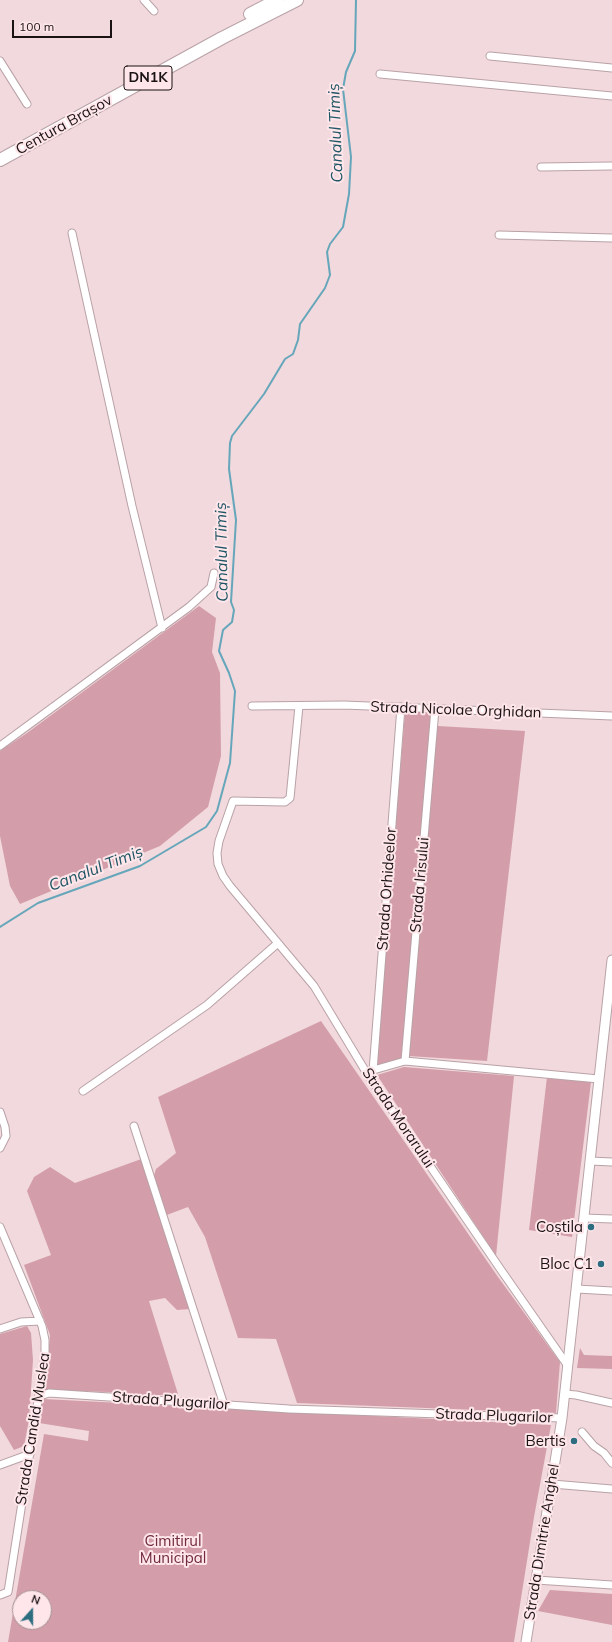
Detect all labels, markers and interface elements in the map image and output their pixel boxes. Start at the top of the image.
scale bar [14,12,114,38]
text: 100 m [19,19,54,34]
road number: DN1K [124,66,172,90]
water label: Canalul Timiș [325,83,347,183]
street label: Centura Brașov [13,91,115,159]
water label: Canalul Timiș [212,502,232,602]
street label: Strada Nicolae Orghidan [370,698,542,722]
street label: Strada Orhideelor [374,827,400,951]
street label: Strada Irisului [407,837,433,933]
water label: Canalul Timiș [46,842,146,896]
street label: Strada Morarului [358,1065,438,1171]
place label: Coștila [536,1218,583,1236]
marker: Coștila [586,1222,596,1232]
place label: Bloc C1 [540,1255,593,1273]
marker: Bloc C1 [596,1259,606,1269]
street label: Strada Candid Muslea [12,1352,54,1506]
street label: Strada Plugarilor [112,1388,230,1414]
street label: Strada Plugarilor [435,1405,553,1427]
place label: Bertis [526,1432,566,1450]
marker: Bertis [569,1436,579,1446]
street label: Strada Dimitrie Anghel [521,1463,563,1621]
park label: Cimitirul Municipal [140,1532,206,1567]
north arrow [12,1590,52,1630]
text: N [30,1592,42,1608]

